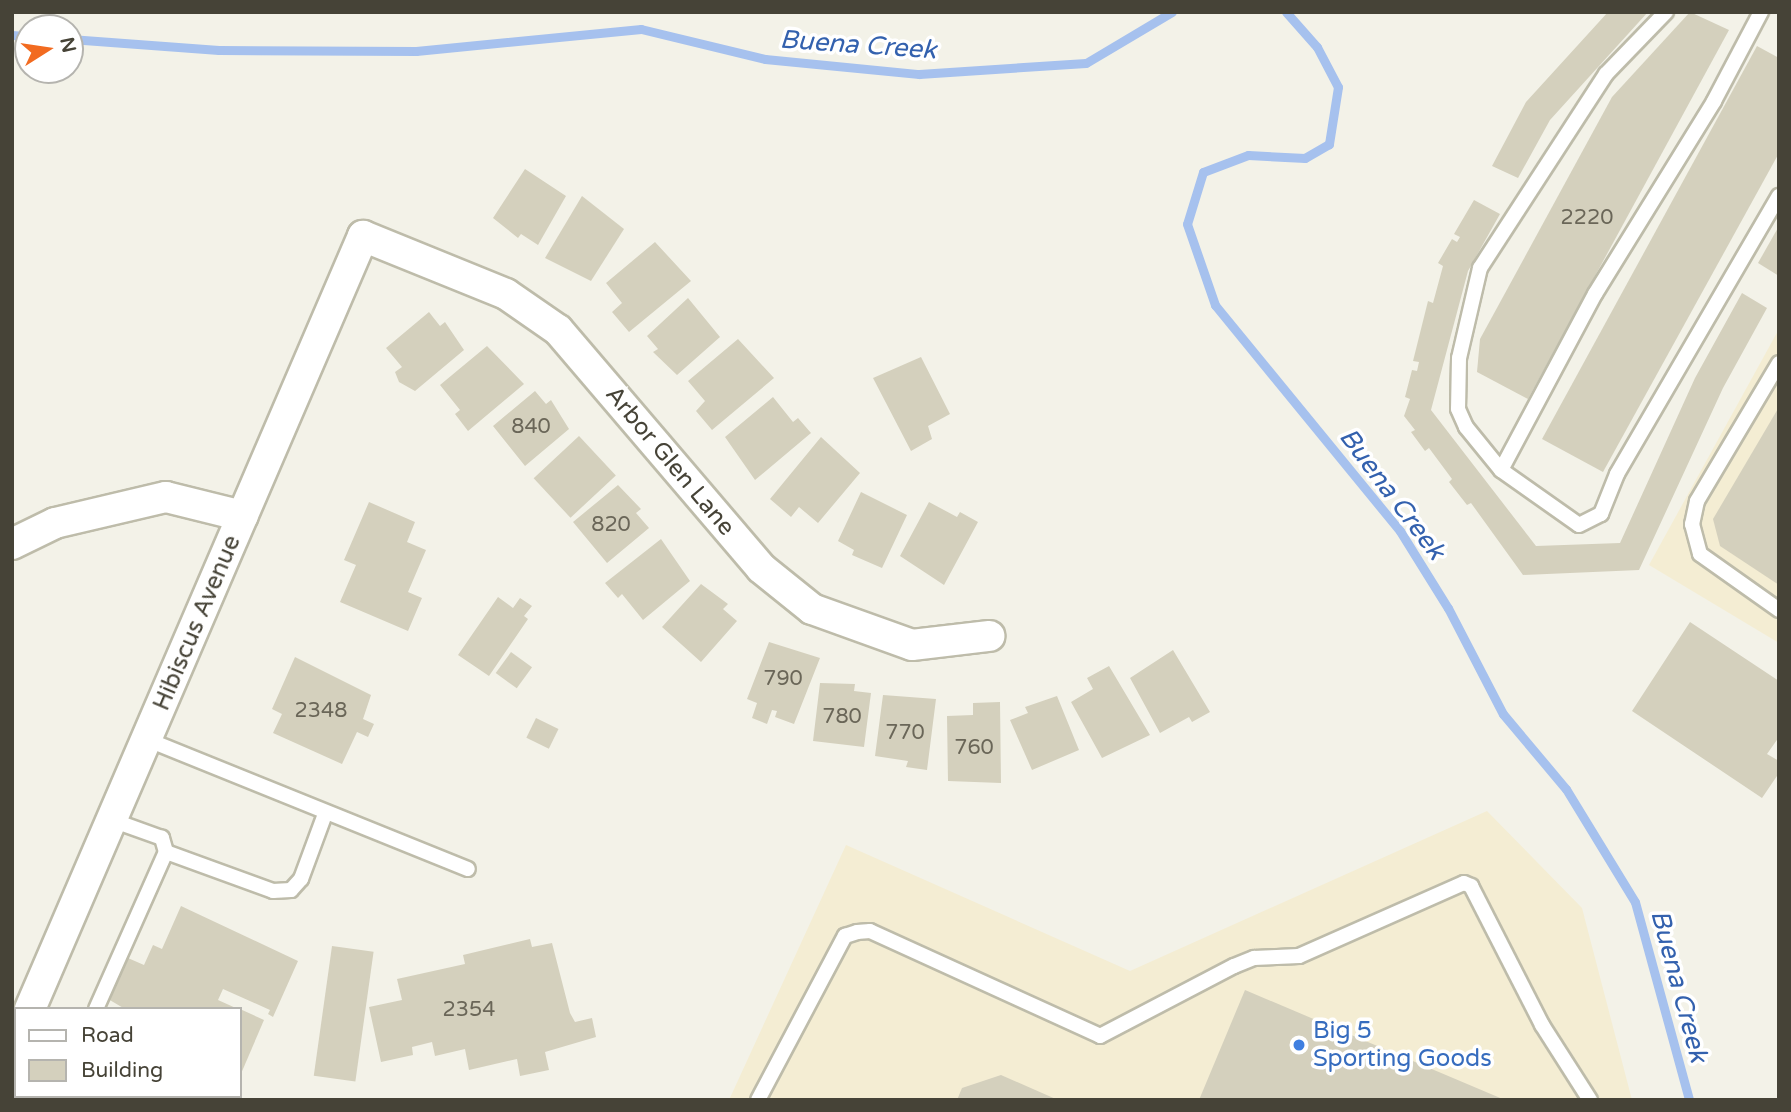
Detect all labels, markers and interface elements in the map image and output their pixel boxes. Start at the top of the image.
north arrow [14,14,84,84]
water label: Buena Creek [779,24,937,66]
text: N [55,35,80,55]
house number: 2220 [1561,205,1613,231]
street label: Arbor Glen Lane [599,380,741,542]
house number: 840 [511,414,551,440]
water label: Buena Creek [1332,422,1452,566]
house number: 820 [591,512,631,538]
street label: Hibiscus Avenue [147,531,247,715]
house number: 790 [763,666,803,692]
house number: 2348 [295,698,347,724]
house number: 780 [822,704,862,730]
house number: 770 [885,720,925,746]
house number: 760 [954,735,994,761]
water label: Buena Creek [1644,906,1714,1066]
house number: 2354 [443,997,495,1023]
legend [14,1007,242,1098]
place label: Big 5 Sporting Goods [1313,1017,1492,1073]
text: Road [81,1023,134,1048]
marker: Big 5 Sporting Goods [1291,1037,1307,1053]
text: Building [81,1058,163,1083]

